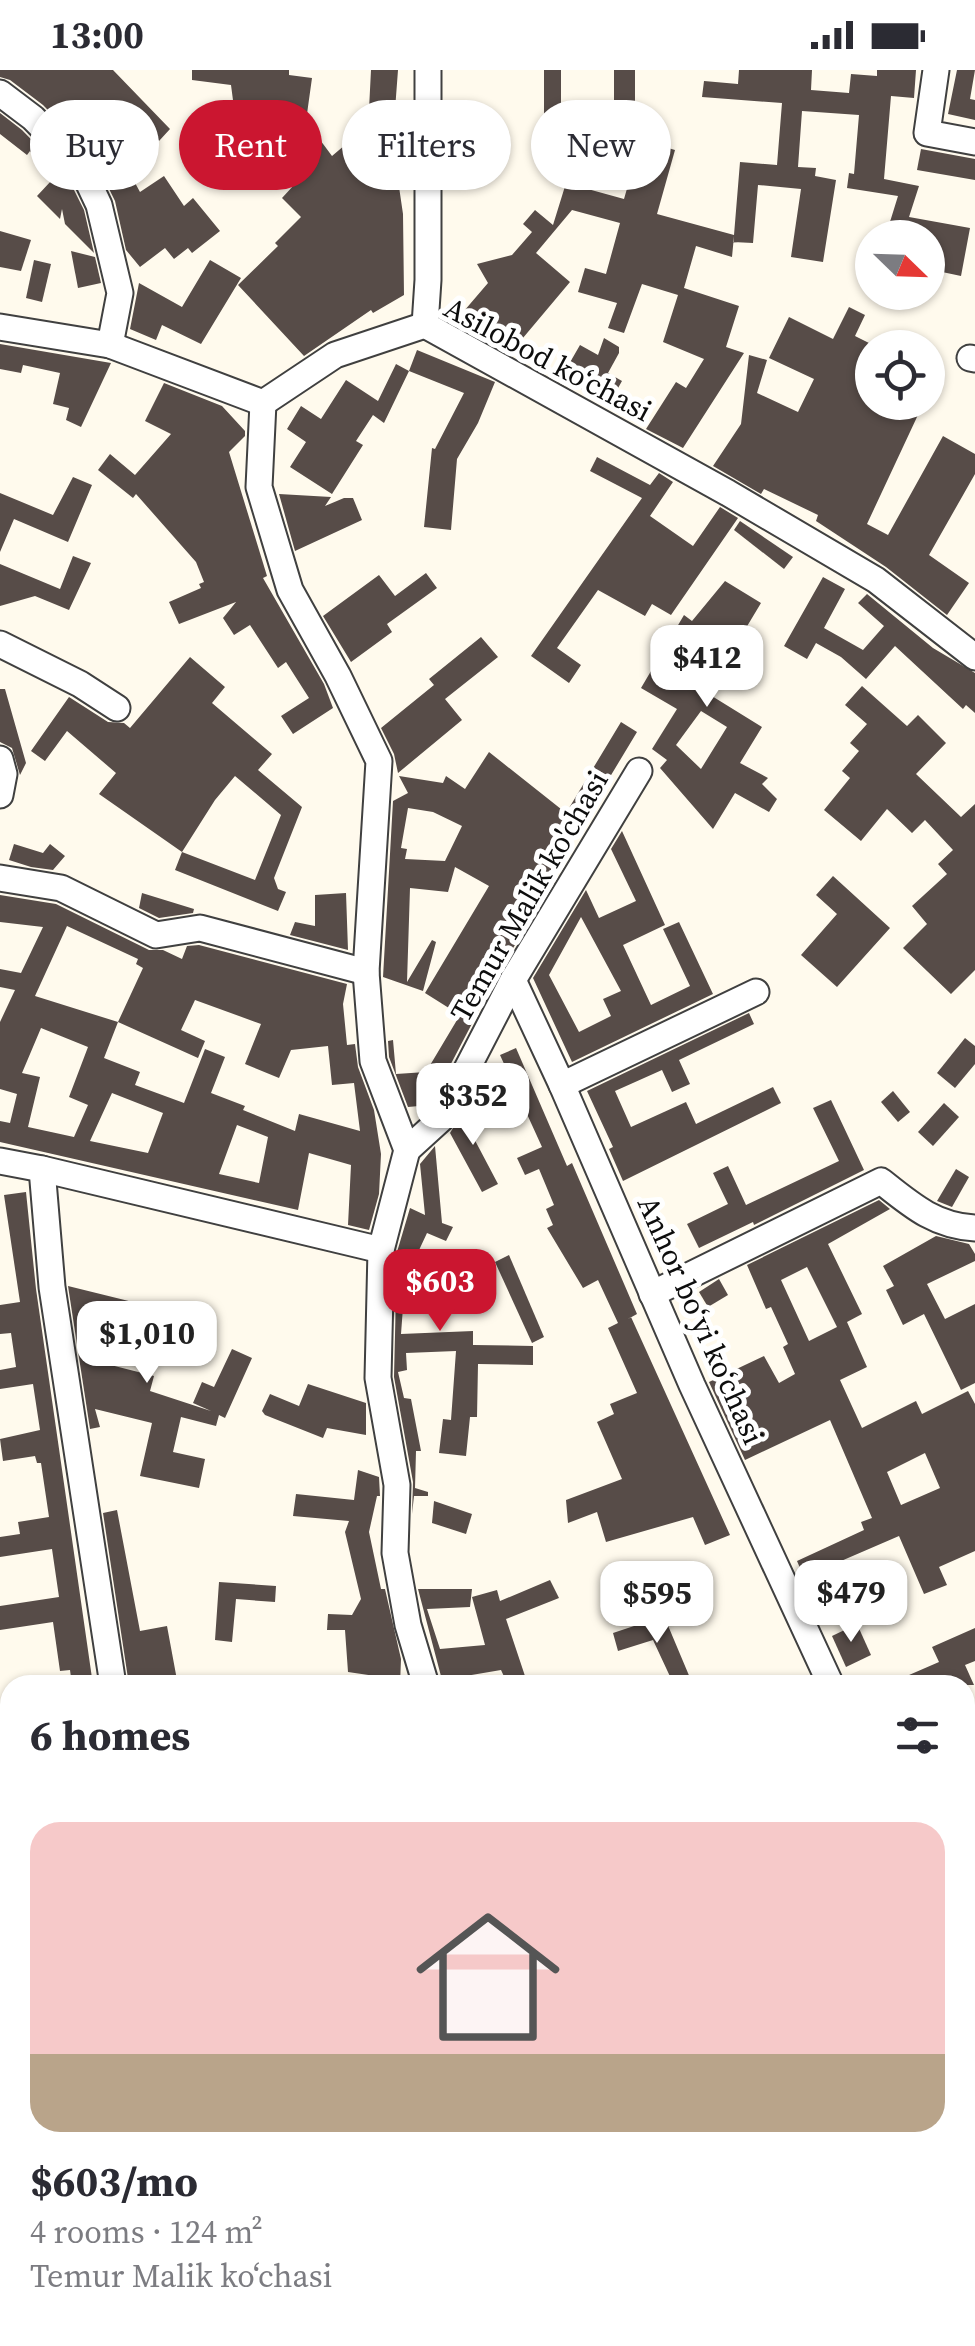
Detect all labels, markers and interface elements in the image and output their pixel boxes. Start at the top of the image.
text: 13:00 [50,9,144,61]
chip: Buy [30,100,159,190]
chip: Rent [179,100,322,190]
chip: Filters [342,100,511,190]
chip: New [531,100,671,190]
north arrow [855,220,945,310]
map controls [855,220,945,420]
street label: Asilobod koʻchasi [437,287,659,431]
button: locate [855,330,945,420]
pin: $412 [648,625,766,710]
text: $412 [672,635,742,679]
street label: Temur Malik ko'chasi [440,763,618,1029]
pin: $352 [414,1063,532,1148]
text: $352 [438,1073,508,1117]
street label: Anhor boʻyi koʻchasi [628,1189,774,1451]
pin: $603 [381,1249,499,1334]
text: $603 [405,1259,475,1303]
pin: $1,010 [66,1301,228,1386]
text: $1,010 [99,1311,195,1355]
pin: $479 [792,1560,910,1645]
pin: $595 [598,1561,716,1646]
text: $479 [816,1570,886,1614]
text: $595 [622,1571,692,1615]
text: 6 homes [30,1706,190,1764]
icon: filters [890,1708,945,1763]
icon: home [398,1887,578,2067]
text: $603/mo [30,2152,198,2210]
text: 4 rooms · 124 m² [30,2210,263,2254]
text: Temur Malik koʻchasi [30,2254,332,2298]

